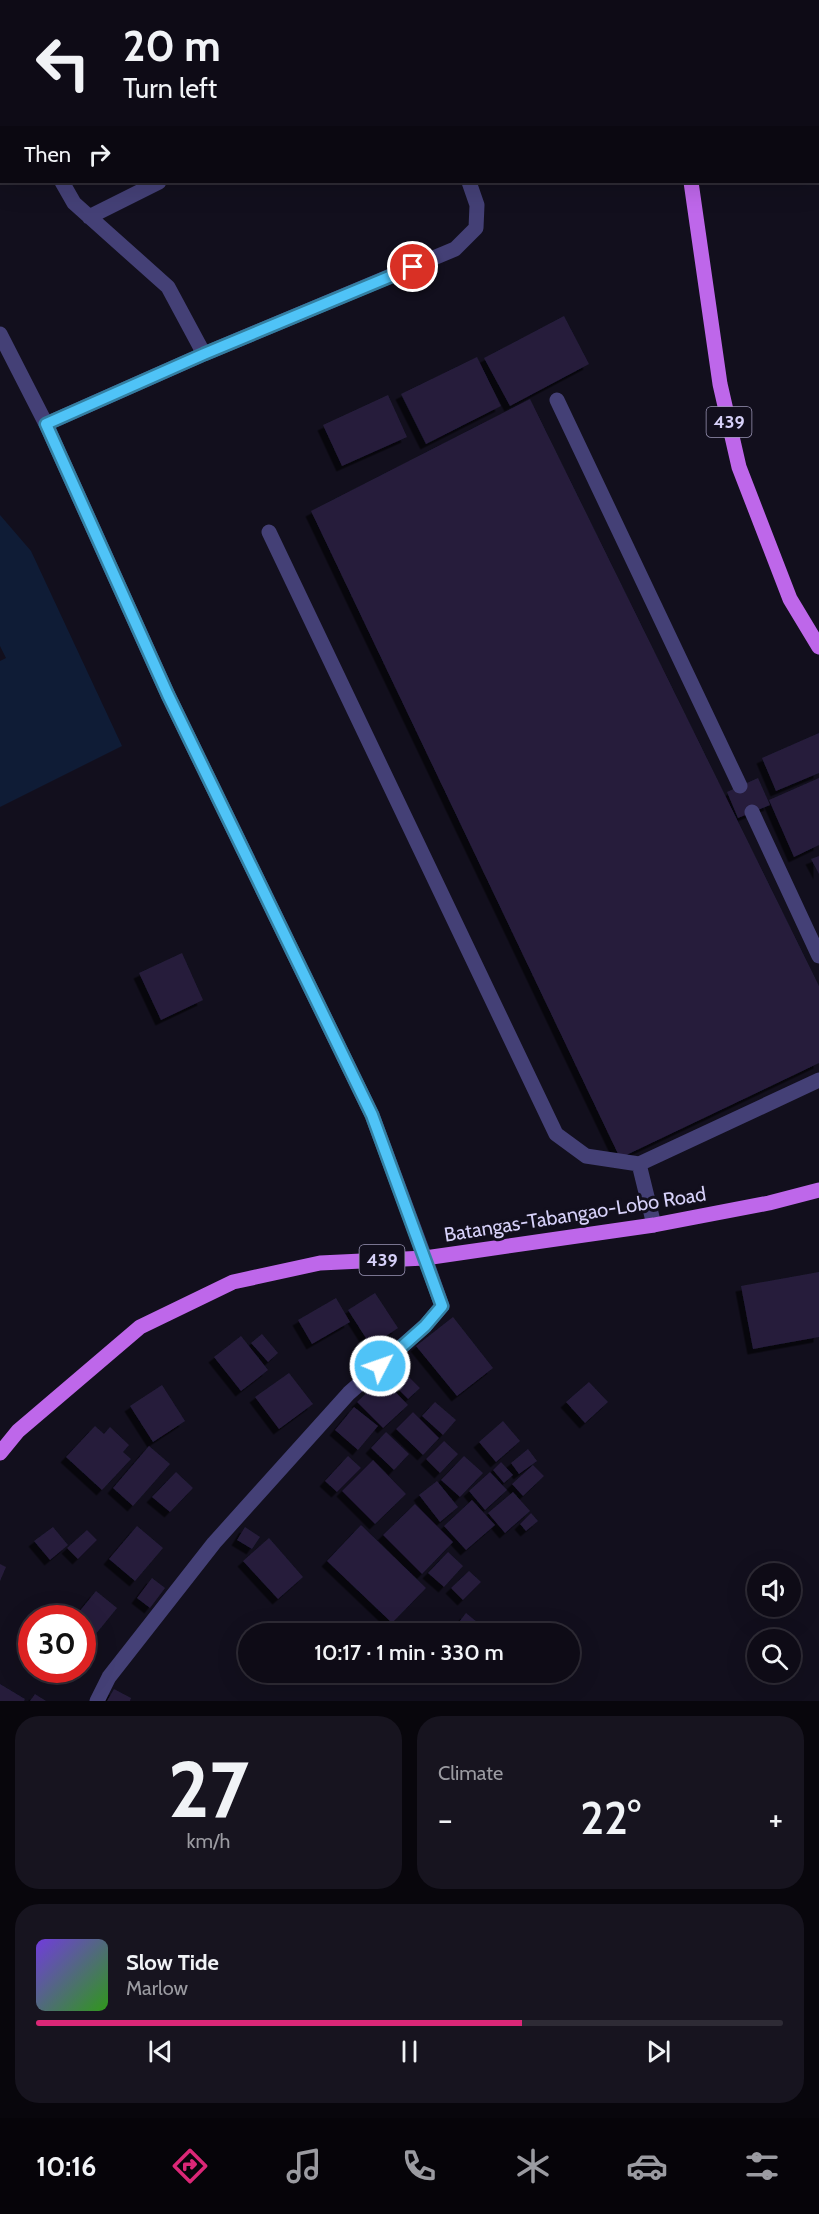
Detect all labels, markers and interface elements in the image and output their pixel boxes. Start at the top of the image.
text: 20 m [123,20,221,72]
icon: left [24,24,102,102]
text: Turn left [123,72,217,105]
icon: right [83,138,116,171]
text: Then [24,141,71,168]
pin [387,241,438,292]
icon: arrive [396,250,429,283]
road number: 439 [706,407,752,437]
street label: Batangas-Tabangao-Lobo Road [442,1181,708,1247]
road number: 439 [360,1245,404,1275]
position arrow [348,1334,412,1398]
map controls [747,1563,801,1683]
button: sound [747,1563,801,1617]
speed limit sign: 30 [18,1605,96,1683]
button: search [747,1629,801,1683]
text: 10:17 · 1 min · 330 m [314,1639,504,1666]
text: 27 [168,1742,249,1837]
text: Climate [438,1761,503,1785]
text: 22° [580,1791,641,1845]
text: − [438,1799,453,1839]
text: + [768,1799,783,1839]
text: km/h [187,1829,230,1853]
text: Slow Tide [126,1949,219,1976]
text: Marlow [126,1976,188,2000]
icon: previous [144,2035,177,2068]
icon: pause [393,2035,426,2068]
icon: next [642,2035,675,2068]
icon: directions [169,2145,211,2187]
icon: music [283,2145,325,2187]
icon: phone [398,2145,440,2187]
icon: climate [512,2145,554,2187]
icon: car [626,2145,668,2187]
icon: filters [741,2145,783,2187]
text: 10:16 [36,2150,96,2183]

